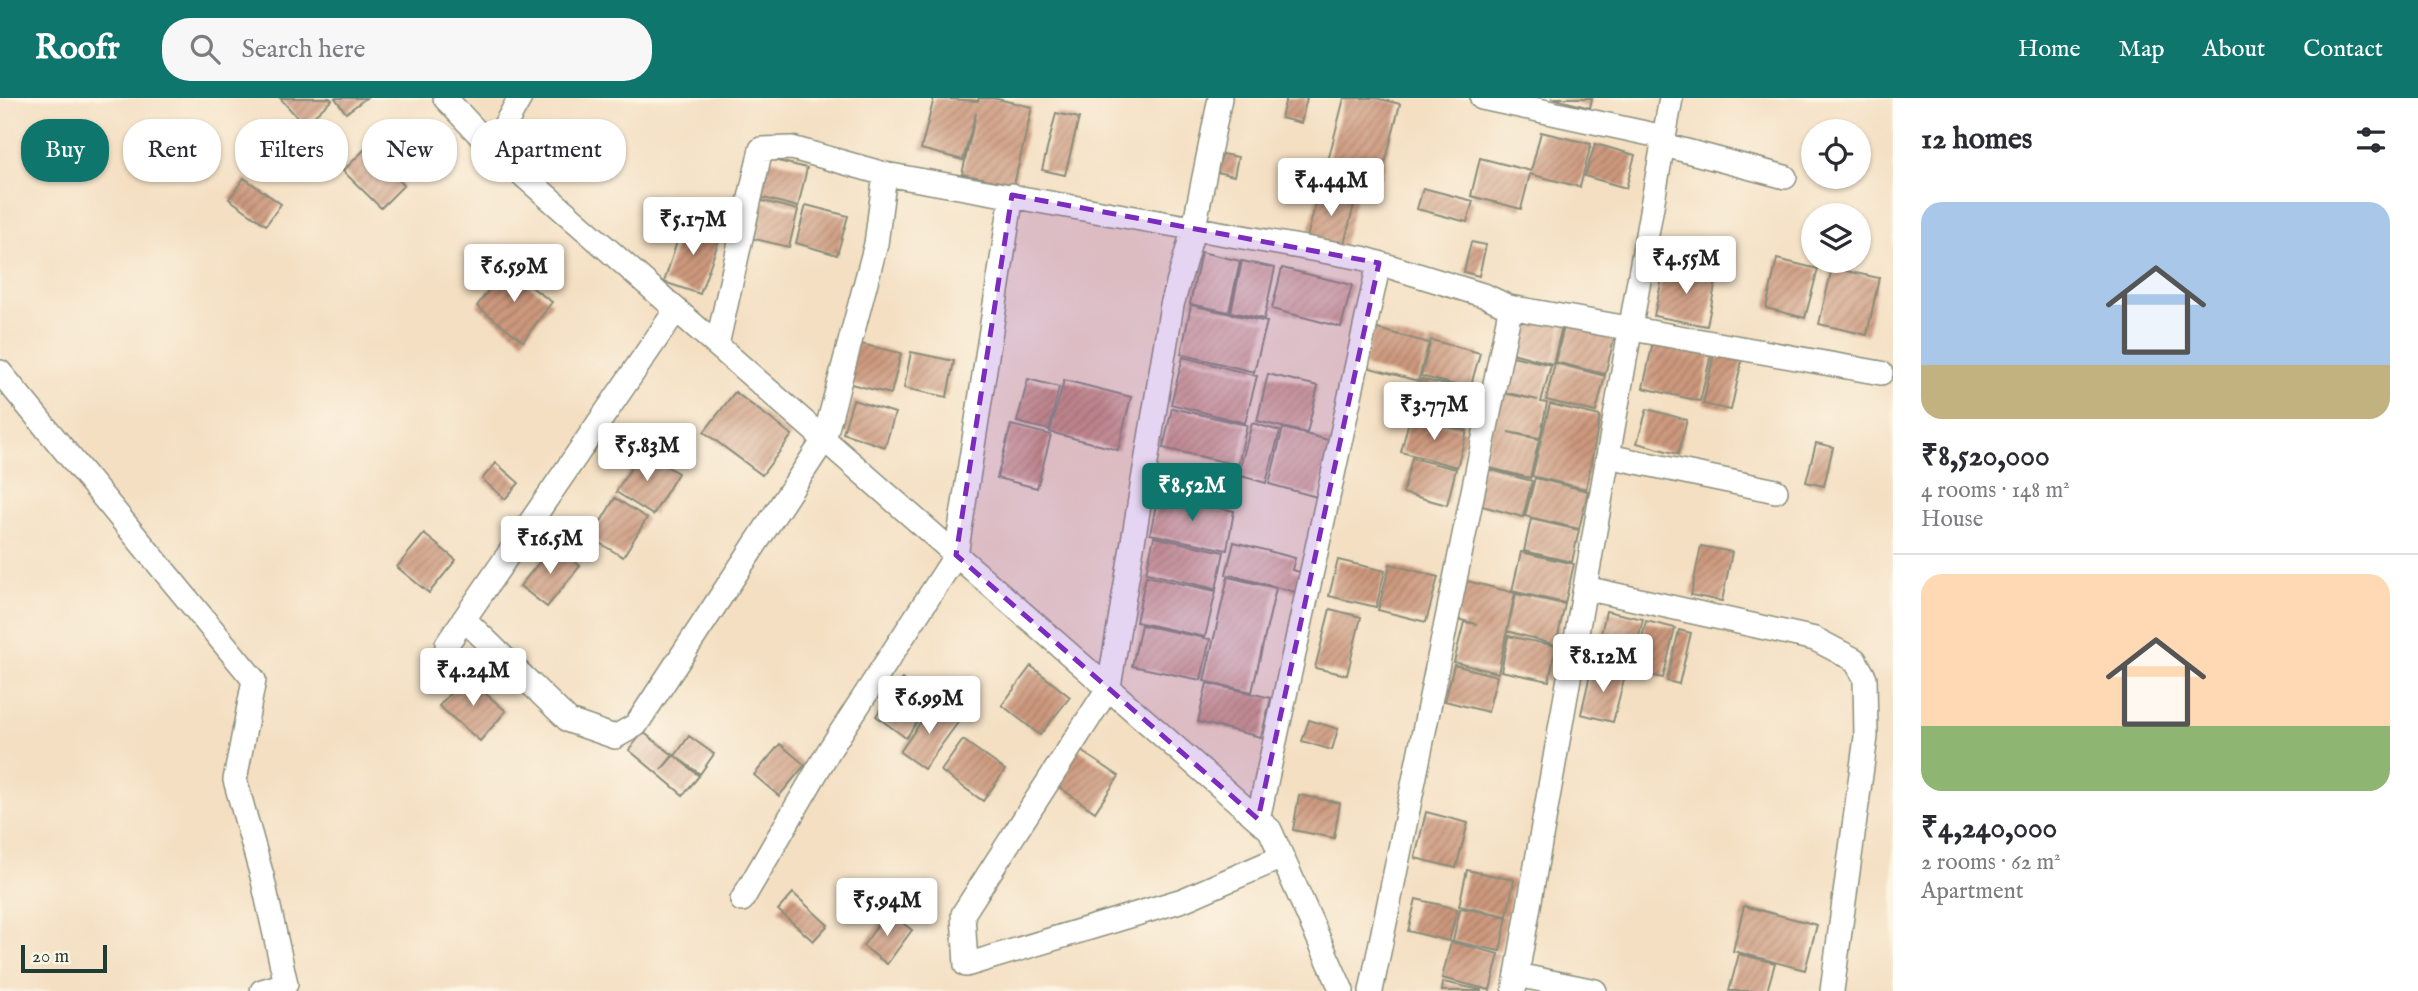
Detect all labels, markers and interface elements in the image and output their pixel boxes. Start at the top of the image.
search box [162,18,652,81]
text: Roofr [35,28,120,70]
icon: search [186,30,224,68]
text: Search here [242,33,365,66]
text: Home [2018,34,2081,65]
text: Map [2119,34,2165,65]
text: About [2203,34,2265,65]
text: Contact [2303,34,2383,65]
chip: Buy [21,119,109,182]
chip: Rent [123,119,221,182]
chip: Filters [235,119,348,182]
chip: New [362,119,457,182]
chip: Apartment [471,119,626,182]
map controls [1801,119,1871,273]
button: locate [1801,119,1871,189]
text: 12 homes [1921,121,2032,159]
icon: filters [2352,121,2390,159]
pin: ₹4.44M [1274,158,1388,218]
text: ₹4.44M [1294,166,1368,195]
pin: ₹5.17M [636,198,750,257]
button: layers [1801,203,1871,273]
text: ₹5.17M [659,205,727,234]
pin: ₹4.55M [1629,236,1743,296]
pin: ₹6.59M [457,244,571,304]
text: ₹4.55M [1652,244,1720,273]
icon: home [2093,247,2219,373]
text: ₹6.59M [480,252,548,281]
pin: ₹3.77M [1377,382,1491,442]
text: ₹3.77M [1400,390,1468,419]
pin: ₹5.83M [590,424,704,483]
text: ₹5.83M [614,431,680,460]
text: ₹8,520,000 [1921,438,2050,476]
pin: ₹8.52M [1135,464,1249,523]
text: ₹8.52M [1158,471,1226,500]
text: 4 rooms · 148 m² [1921,476,2070,505]
text: House [1921,505,1983,534]
pin: ₹16.5M [493,517,607,576]
text: ₹16.5M [517,524,583,553]
icon: home [2093,619,2219,745]
pin: ₹8.12M [1546,634,1660,694]
text: ₹8.12M [1569,642,1637,671]
pin: ₹4.24M [416,648,530,708]
text: ₹4.24M [436,656,510,685]
pin: ₹6.99M [872,676,986,736]
text: ₹6.99M [894,684,964,713]
text: ₹4,240,000 [1921,810,2057,848]
text: 2 rooms · 62 m² [1921,848,2061,877]
text: Apartment [1921,877,2024,906]
pin: ₹5.94M [830,878,944,938]
text: ₹5.94M [852,886,922,915]
scale bar [21,942,107,974]
text: 20 m [32,945,69,969]

